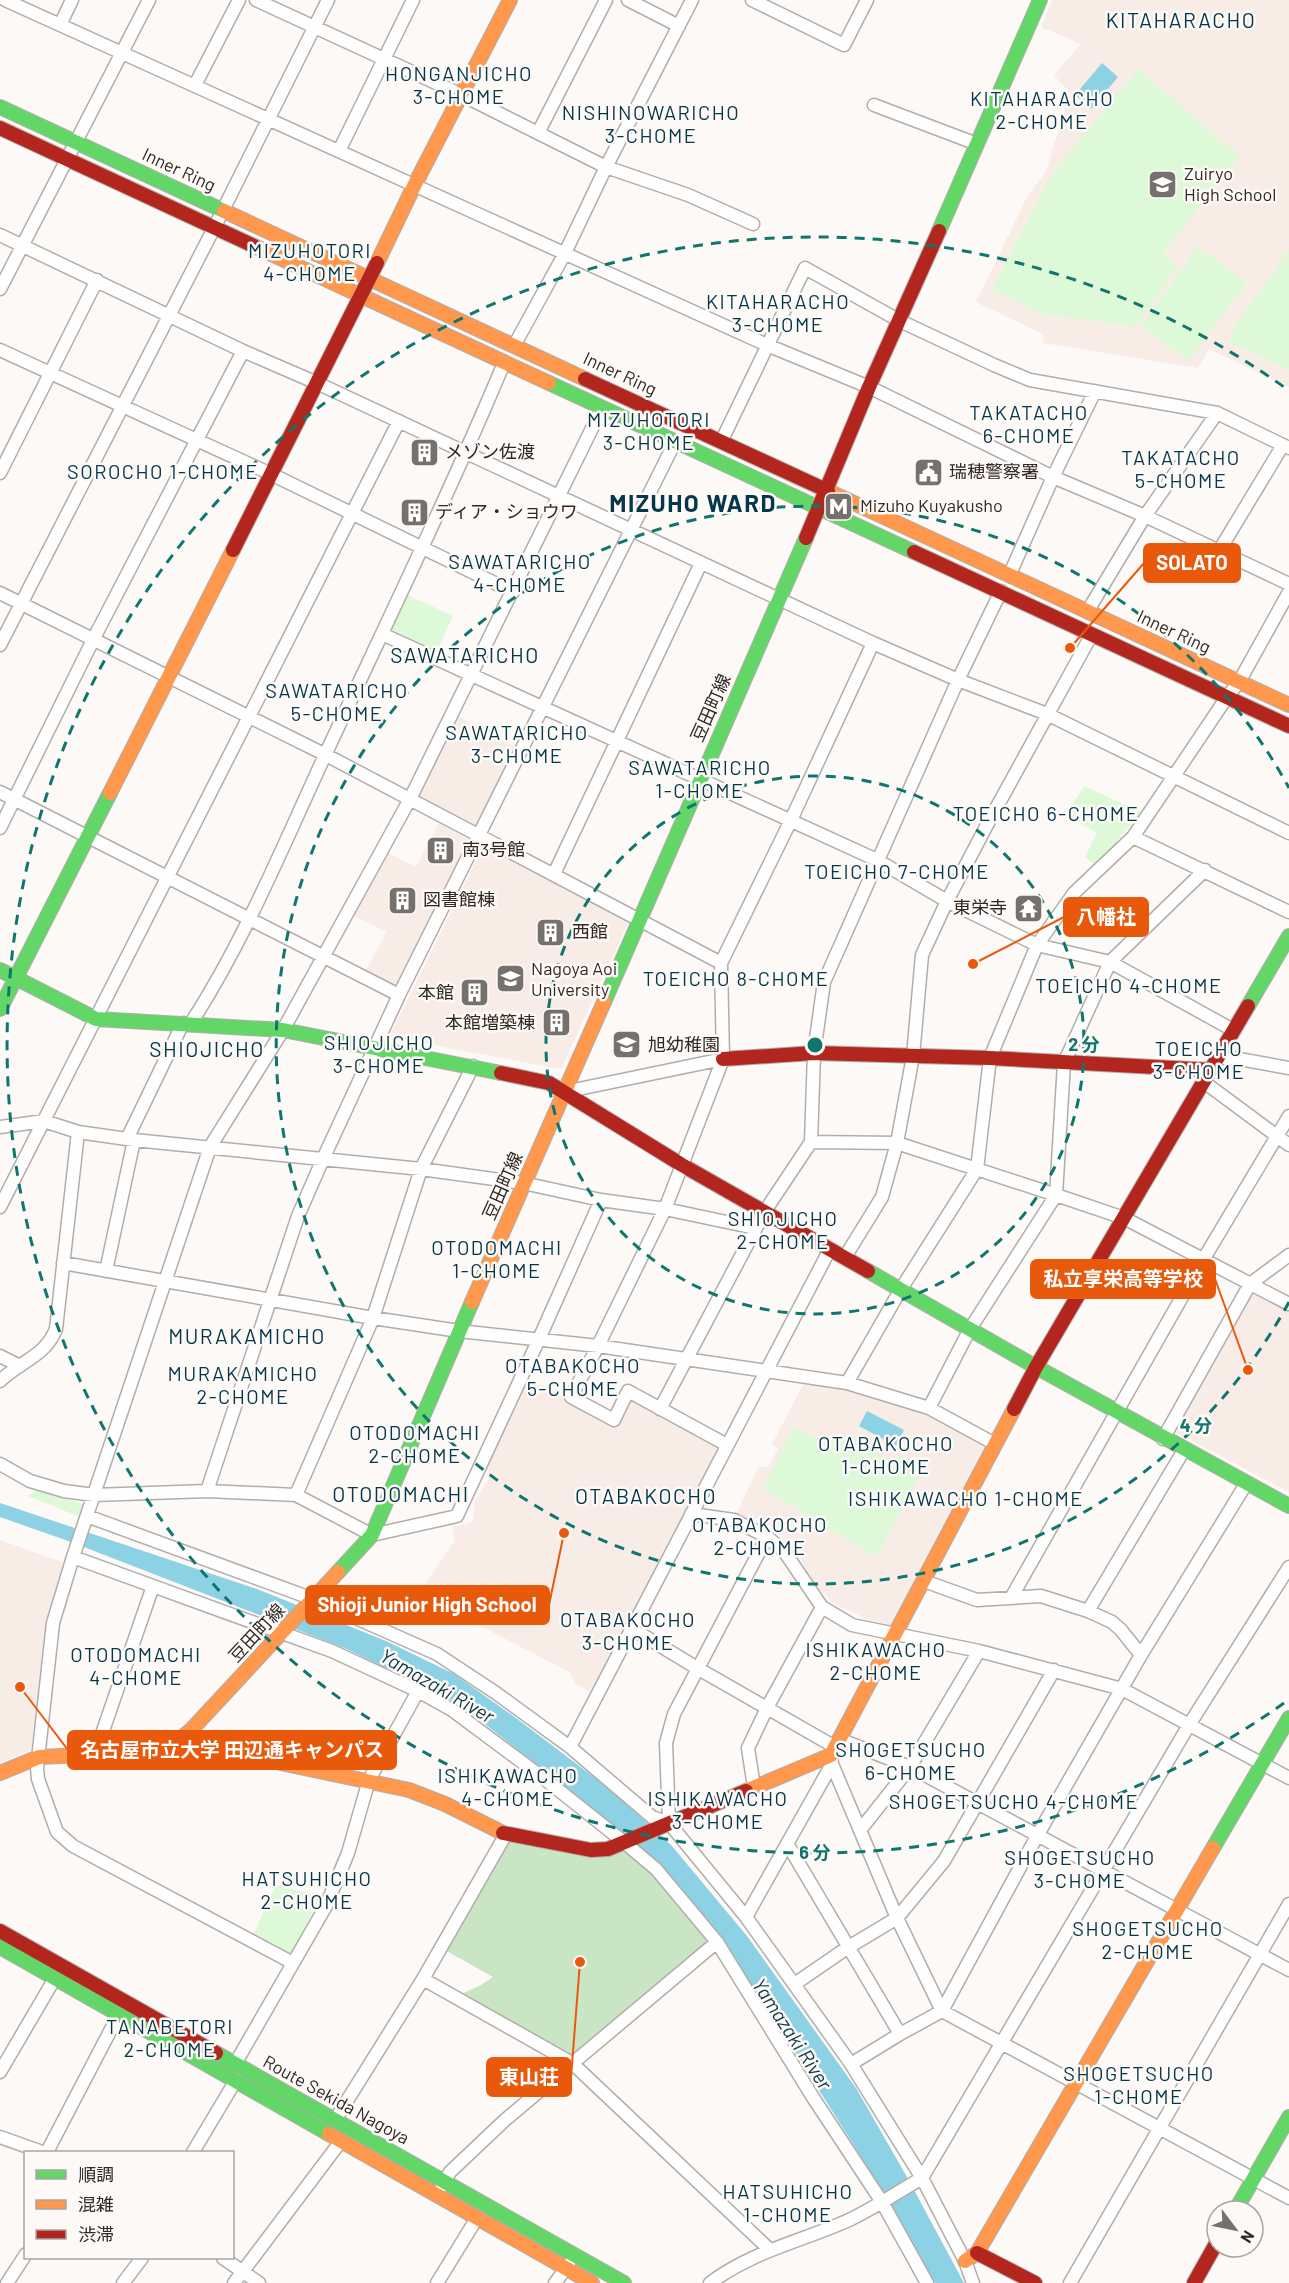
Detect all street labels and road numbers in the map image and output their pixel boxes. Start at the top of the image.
street label: Inner Ring [139,143,220,196]
street label: Inner Ring [580,347,661,400]
street label: Inner Ring [1134,605,1215,658]
street label: 豆田町線 [685,670,735,745]
street label: 豆田町線 [477,1148,527,1223]
street label: 豆田町線 [224,1598,289,1666]
street label: Route Sekida Nagoya [259,2050,414,2148]

